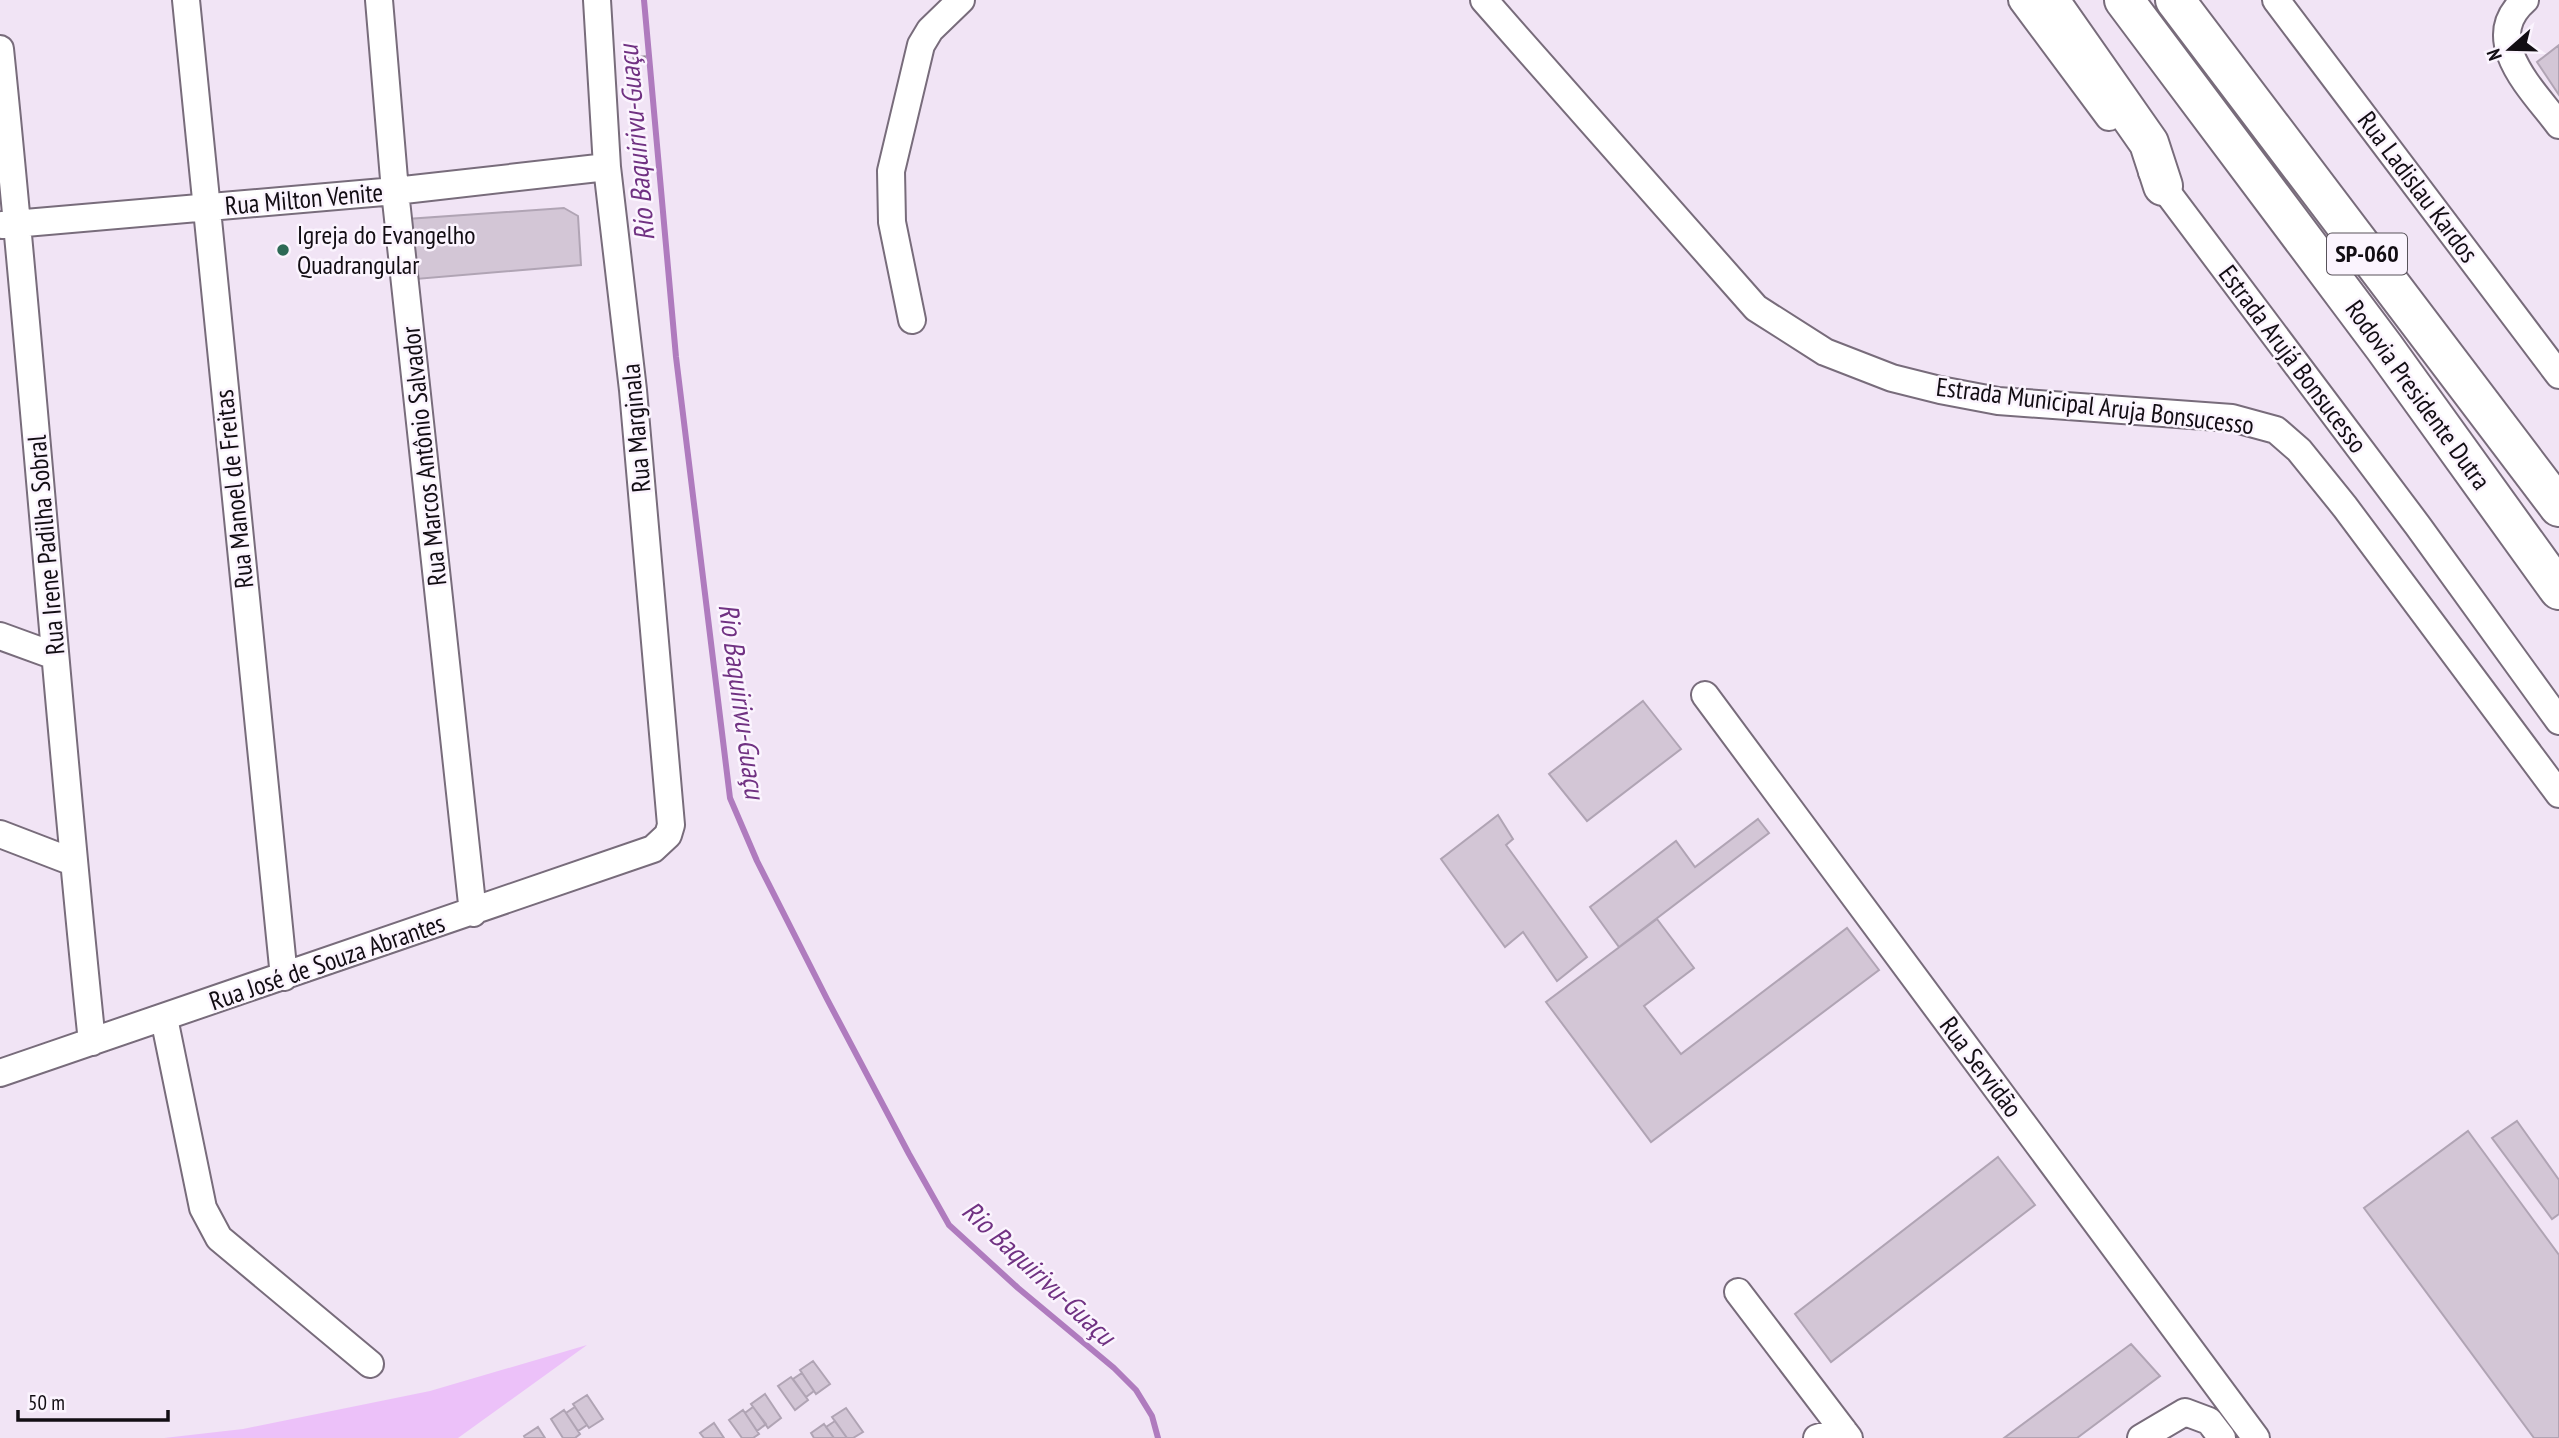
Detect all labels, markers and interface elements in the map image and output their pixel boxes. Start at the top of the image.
north arrow [2475,14,2545,84]
water label: Rio Baquirivu-Guaçu [608,42,662,242]
text: N [2481,46,2507,64]
street label: Rua Ladislau Kardos [2351,105,2486,269]
street label: Rua Milton Venite [223,175,384,222]
place label: Igreja do Evangelho Quadrangular [297,218,475,281]
road number: SP-060 [2327,233,2407,274]
marker: Igreja do Evangelho Quadrangular [275,242,291,258]
street label: Estrada Arujá Bonsucesso [2212,258,2375,459]
street label: Rodovia Presidente Dutra [2339,294,2498,496]
street label: Rua Marcos Antônio Salvador [393,325,454,587]
street label: Rua Marginala [613,362,658,494]
street label: Estrada Municipal Aruja Bonsucesso [1934,370,2256,441]
street label: Rua Manoel de Freitas [207,388,260,590]
street label: Rua Irene Padilha Sobral [19,434,72,656]
water label: Rio Baquirivu-Guaçu [711,601,775,803]
street label: Rua José de Souza Abrantes [205,906,449,1017]
street label: Rua Servidão [1933,1010,2030,1123]
water label: Rio Baquirivu-Guaçu [955,1192,1125,1354]
scale bar [18,1378,168,1422]
text: 50 m [28,1389,65,1416]

